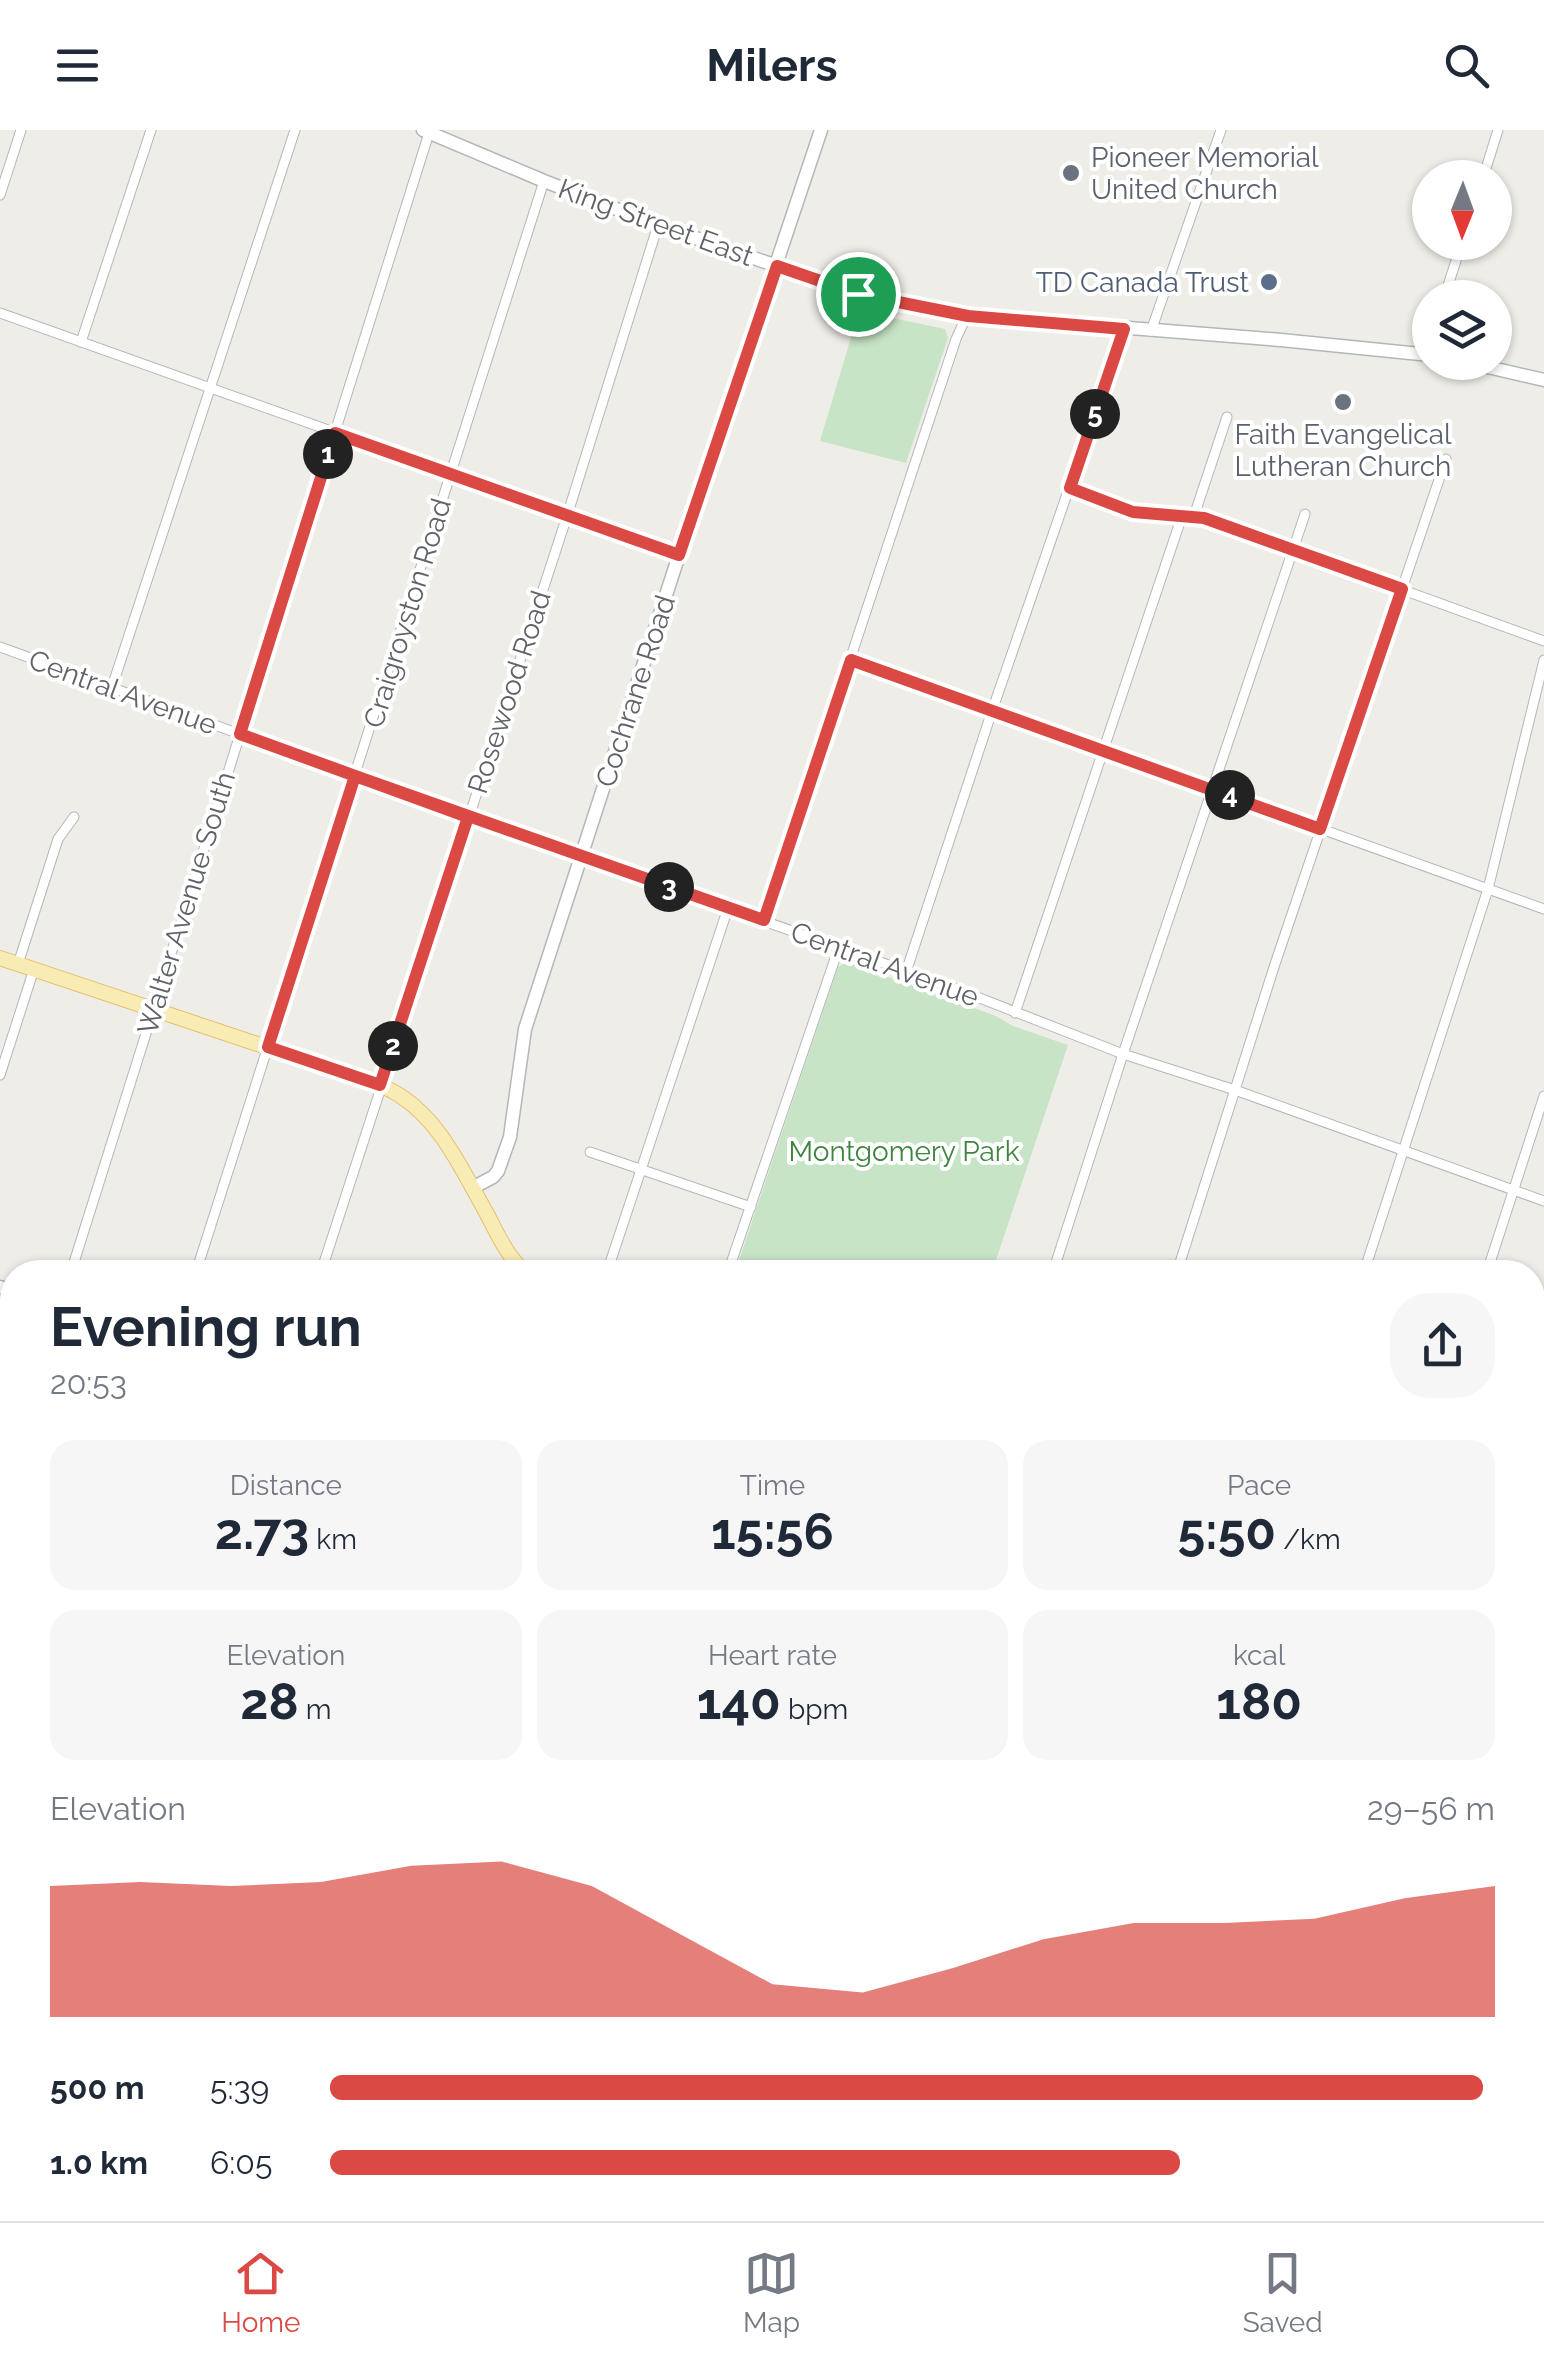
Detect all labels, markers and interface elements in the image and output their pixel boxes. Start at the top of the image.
icon: menu [50,38,105,93]
icon: search [1439,38,1494,93]
text: Milers [706,39,838,92]
place label: Pioneer Memorial United Church [1091,141,1319,206]
north arrow [1412,160,1512,260]
map controls [1412,160,1512,380]
marker: Pioneer Memorial United Church [1060,162,1082,184]
street label: King Street East [554,172,758,273]
pin [816,252,901,337]
place label: TD Canada Trust [1036,266,1250,299]
icon: arrive [831,267,886,322]
marker: TD Canada Trust [1258,271,1280,293]
button: layers [1412,280,1512,380]
pin: 5 [1070,389,1120,439]
marker: Faith Evangelical Lutheran Church [1332,391,1354,413]
text: 5 [1087,397,1103,430]
place label: Faith Evangelical Lutheran Church [1234,418,1452,483]
pin: 1 [303,429,353,479]
text: 1 [321,437,335,470]
street label: Craigroyston Road [357,495,458,732]
street label: Rosewood Road [461,587,558,798]
street label: Cochrane Road [589,591,682,791]
street label: Central Avenue [24,643,221,742]
street label: Walter Avenue South [131,768,242,1039]
pin: 4 [1205,770,1255,820]
text: 4 [1222,778,1238,811]
pin: 3 [644,862,694,912]
text: 3 [661,870,677,903]
street label: Central Avenue [786,915,983,1014]
pin: 2 [368,1021,418,1071]
text: 2 [385,1029,401,1062]
park label: Montgomery Park [788,1135,1020,1168]
button: share [1390,1293,1495,1398]
text: Evening run [50,1294,362,1359]
text: 20:53 [50,1364,127,1401]
text: Distance [230,1469,342,1502]
text: Time [740,1469,805,1502]
text: Pace [1227,1469,1291,1502]
text: 2.73 [215,1502,309,1561]
text: 15:56 [711,1502,834,1561]
text: 5:50 [1178,1502,1276,1561]
text: km [309,1523,357,1556]
text: /km [1276,1523,1341,1556]
text: Elevation [226,1639,345,1672]
text: Heart rate [708,1639,837,1672]
text: kcal [1233,1639,1285,1672]
text: 28 [240,1672,299,1731]
text: 140 [697,1672,781,1731]
text: 180 [1216,1672,1302,1731]
text: m [299,1693,331,1726]
text: bpm [781,1693,848,1726]
text: Elevation [50,1790,186,1827]
text: 29–56 m [1367,1790,1495,1827]
text: 500 m [50,2069,145,2106]
text: 5:39 [210,2069,269,2106]
text: 1.0 km [50,2144,148,2181]
text: 6:05 [210,2144,272,2181]
tab: Home [221,2246,301,2339]
tab: Map [743,2246,800,2339]
tab: Saved [1243,2246,1323,2339]

